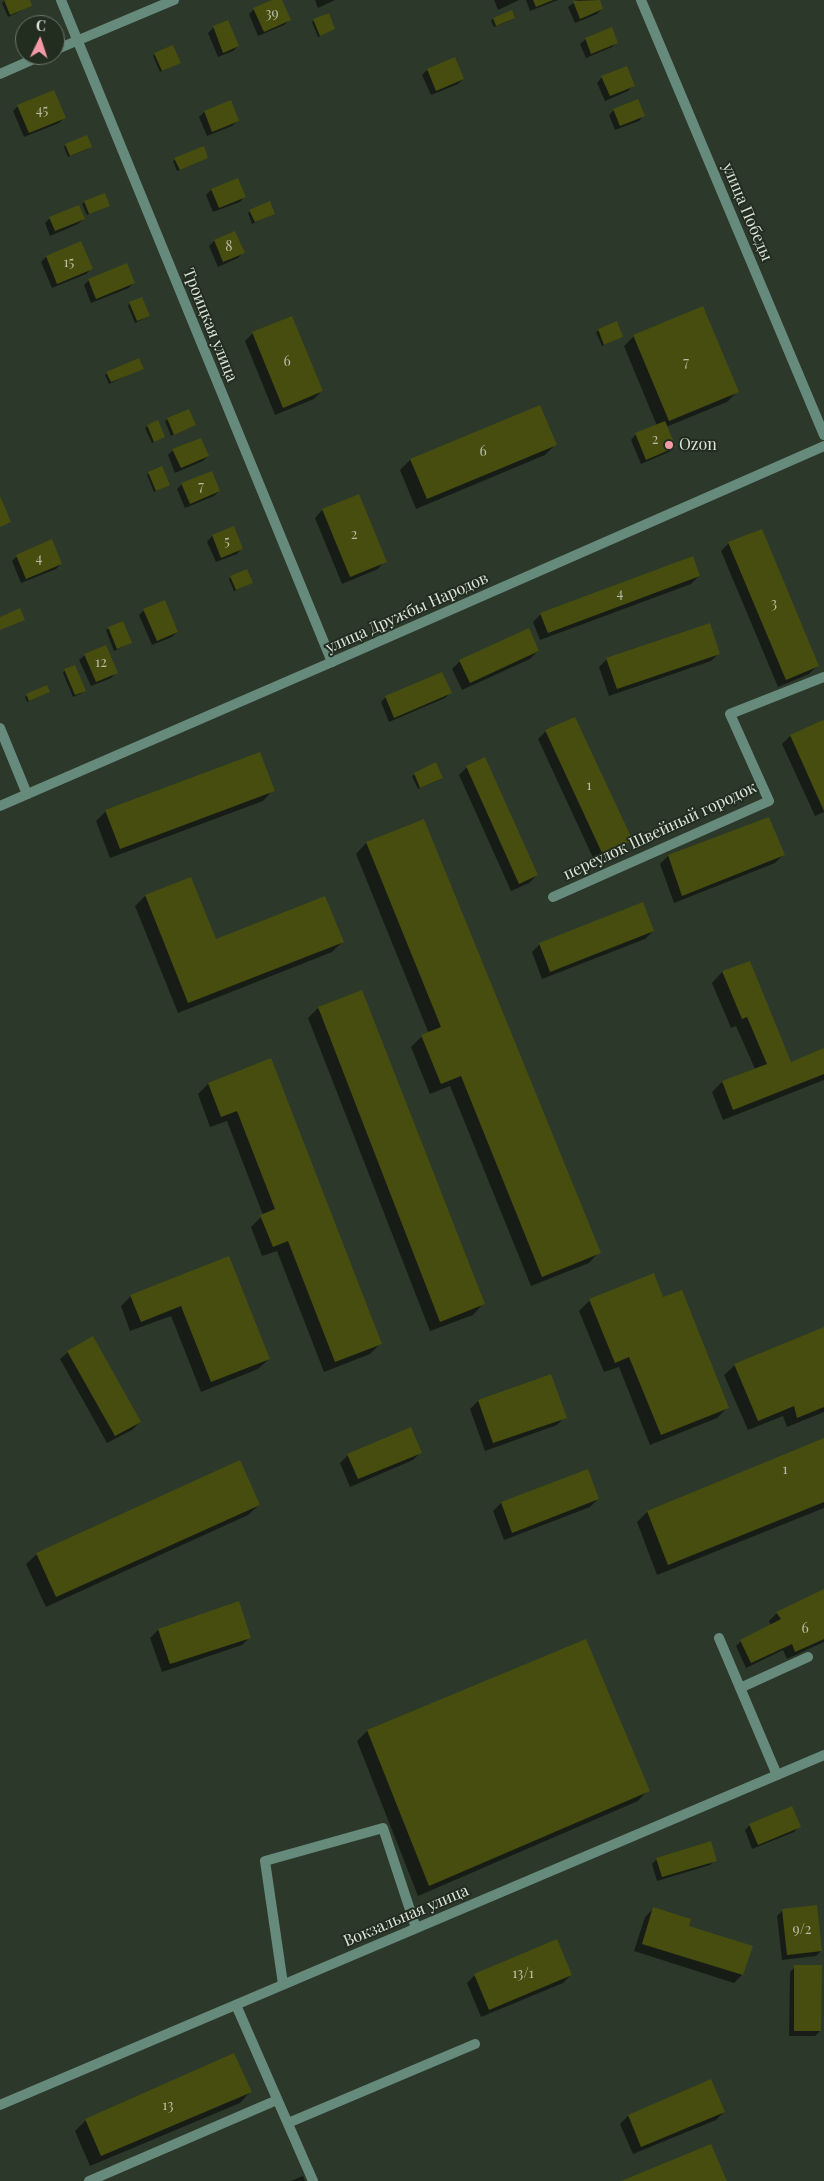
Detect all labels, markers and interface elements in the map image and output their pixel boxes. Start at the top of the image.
house number: 39 [265,6,279,22]
north arrow [15,15,65,65]
text: С [35,16,47,35]
house number: 45 [36,103,48,119]
street label: улица Победы [718,160,776,264]
house number: 8 [225,239,233,255]
house number: 15 [64,255,74,271]
street label: Троицкая улица [178,265,242,385]
house number: 6 [283,354,291,370]
house number: 7 [683,355,689,371]
house number: 2 [652,432,658,448]
place label: Ozon [679,435,717,455]
marker: Ozon [663,439,675,451]
house number: 6 [479,444,487,460]
house number: 7 [198,479,204,495]
house number: 2 [351,527,357,543]
house number: 5 [224,534,230,550]
house number: 4 [36,551,42,567]
street label: улица Дружбы Народов [323,568,491,658]
house number: 4 [617,586,623,602]
house number: 3 [771,596,777,612]
house number: 12 [95,655,107,671]
street label: переулок Швейный городок [560,778,760,884]
house number: 1 [586,778,592,794]
house number: 1 [782,1462,788,1478]
house number: 6 [801,1621,809,1637]
street label: Вокзальная улица [340,1881,472,1951]
house number: 9/2 [793,1922,811,1938]
house number: 13/1 [512,1966,534,1982]
house number: 13 [162,2098,174,2114]

